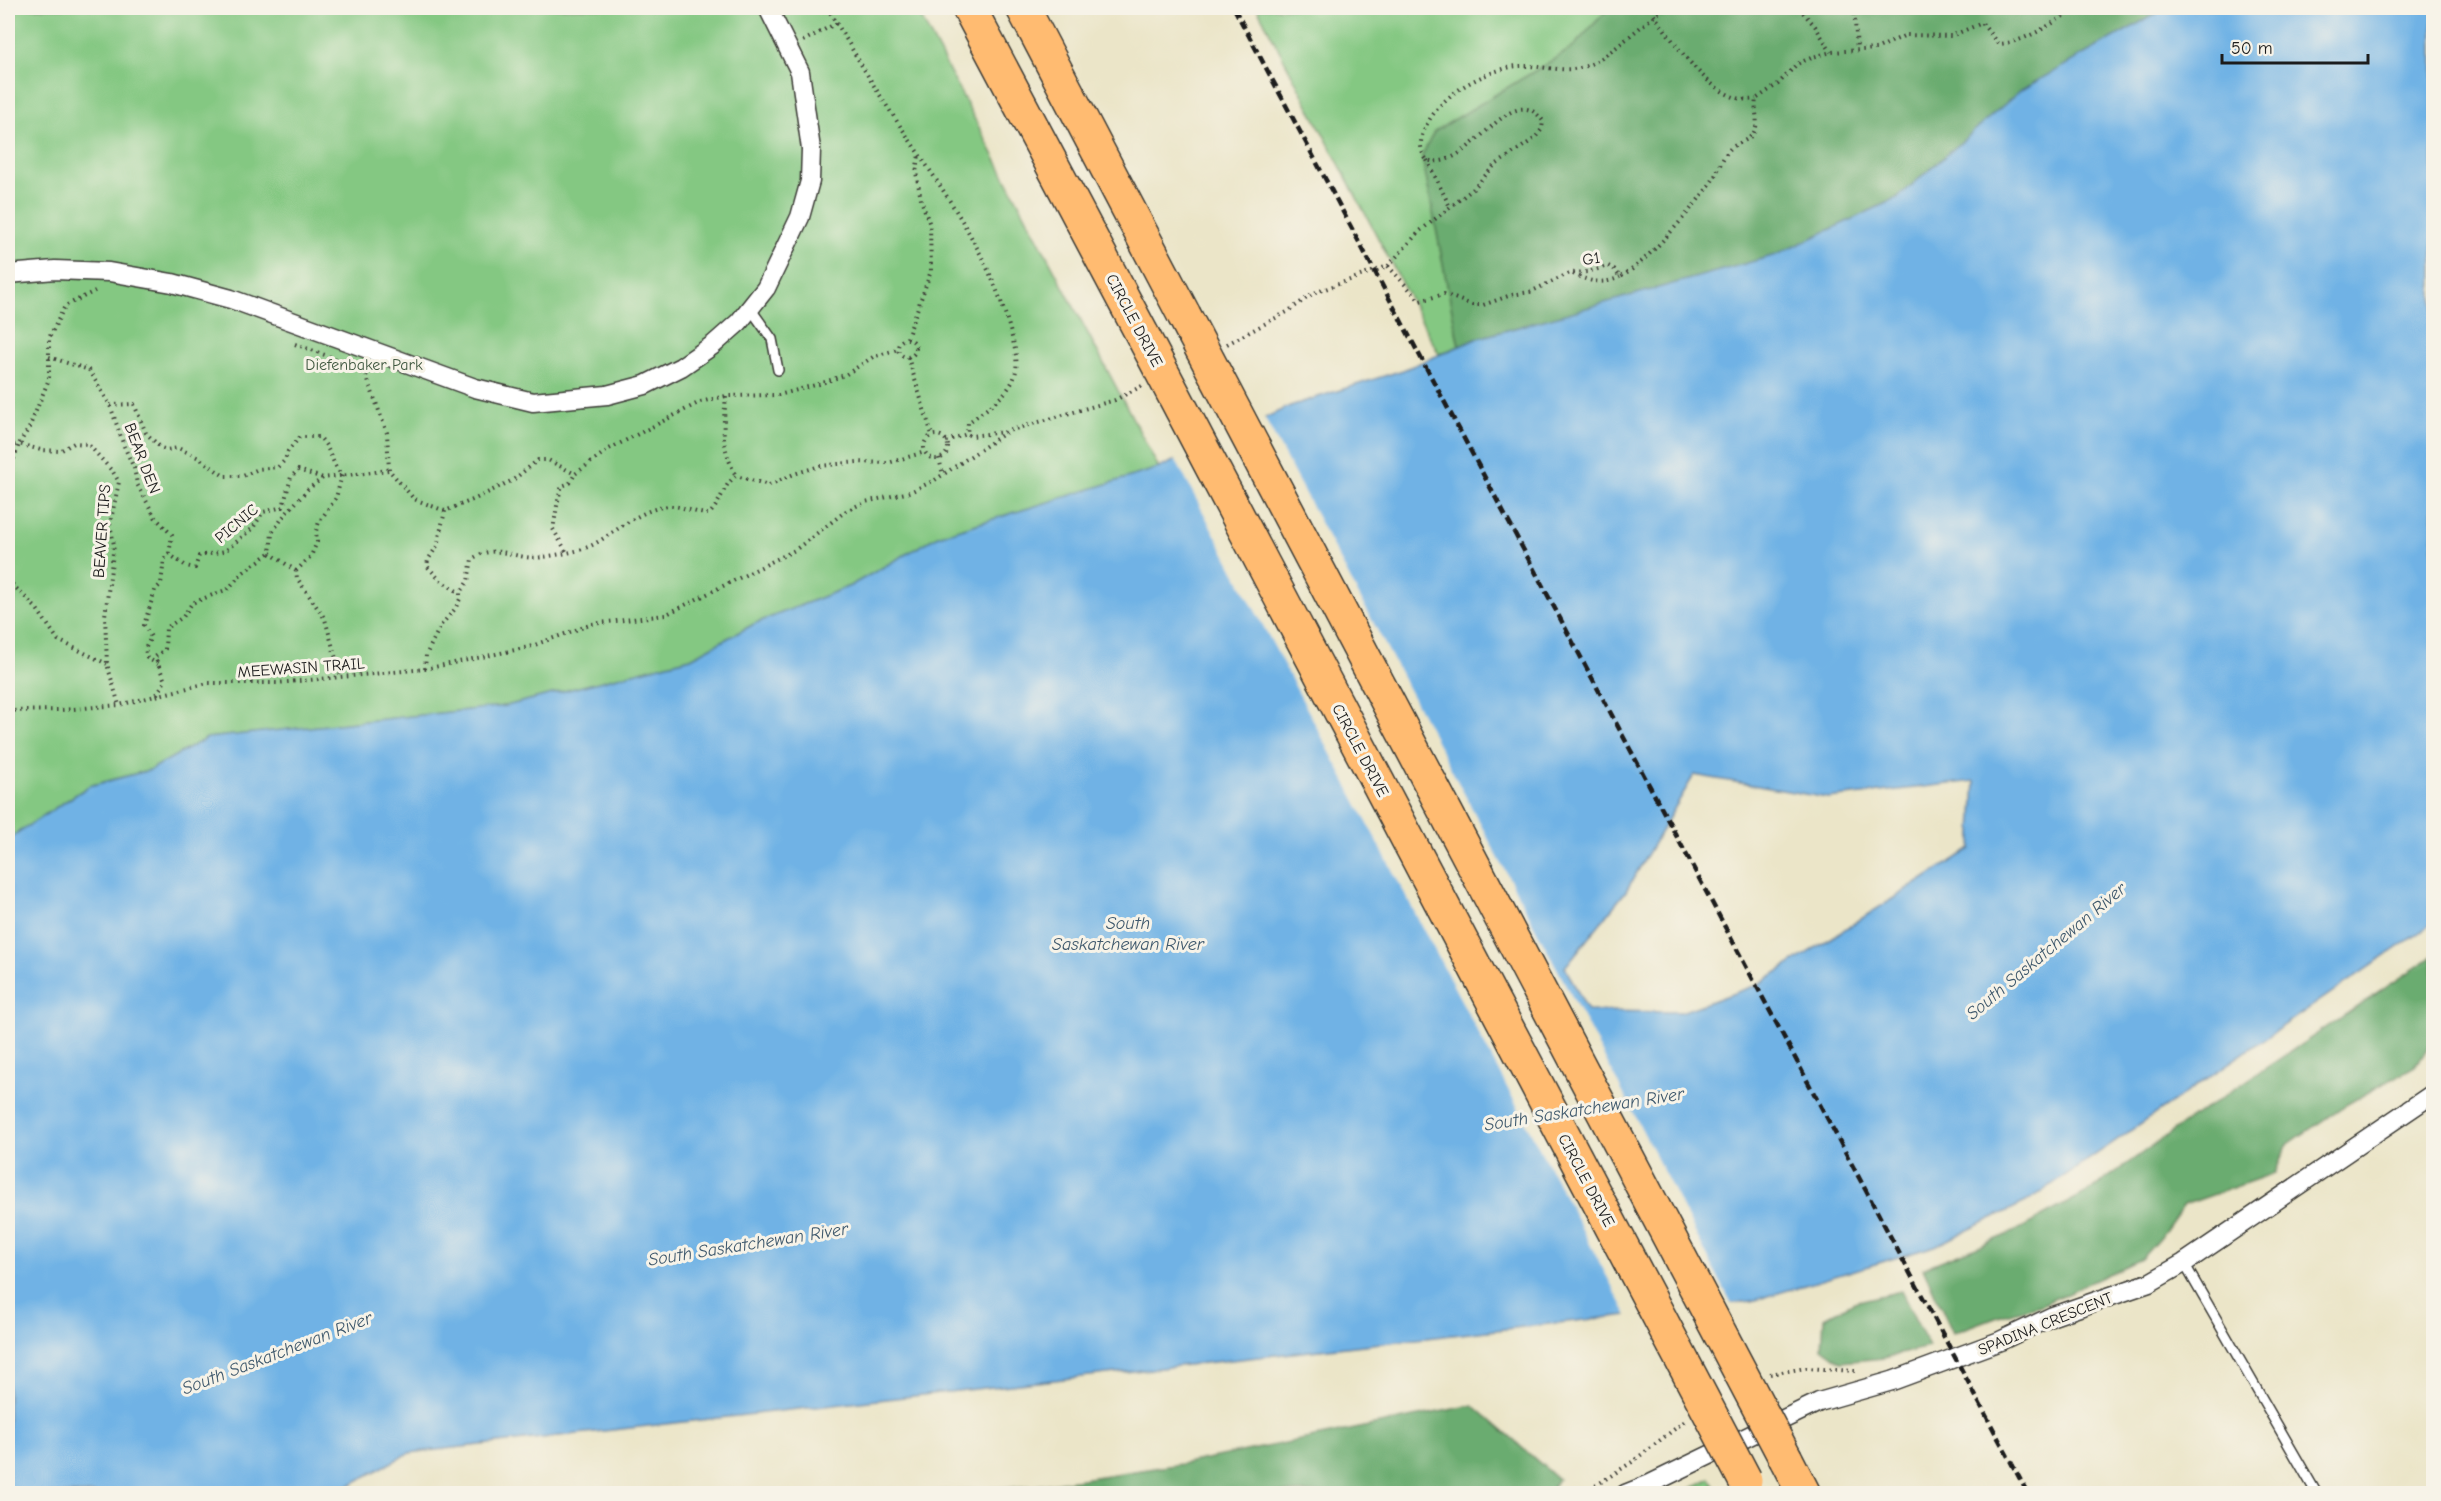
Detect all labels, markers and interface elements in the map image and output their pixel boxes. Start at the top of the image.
scale bar [2222,27,2368,65]
text: 50 m [2231,38,2273,59]
street label: G1 [1581,249,1601,269]
street label: CIRCLE DRIVE [1102,271,1166,370]
park label: Diefenbaker Park [305,356,423,374]
street label: BEAR DEN [120,421,164,496]
street label: BEAVER TIPS [90,484,114,578]
street label: PICNIC [211,500,262,547]
street label: MEEWASIN TRAIL [237,655,365,681]
street label: CIRCLE DRIVE [1328,701,1392,800]
water label: South Saskatchewan River [1962,878,2131,1024]
water label: South Saskatchewan River [1052,913,1205,955]
water label: South Saskatchewan River [1483,1083,1686,1136]
street label: CIRCLE DRIVE [1554,1131,1618,1230]
water label: South Saskatchewan River [647,1218,850,1271]
street label: SPADINA CRESCENT [1975,1288,2116,1359]
water label: South Saskatchewan River [179,1307,376,1399]

